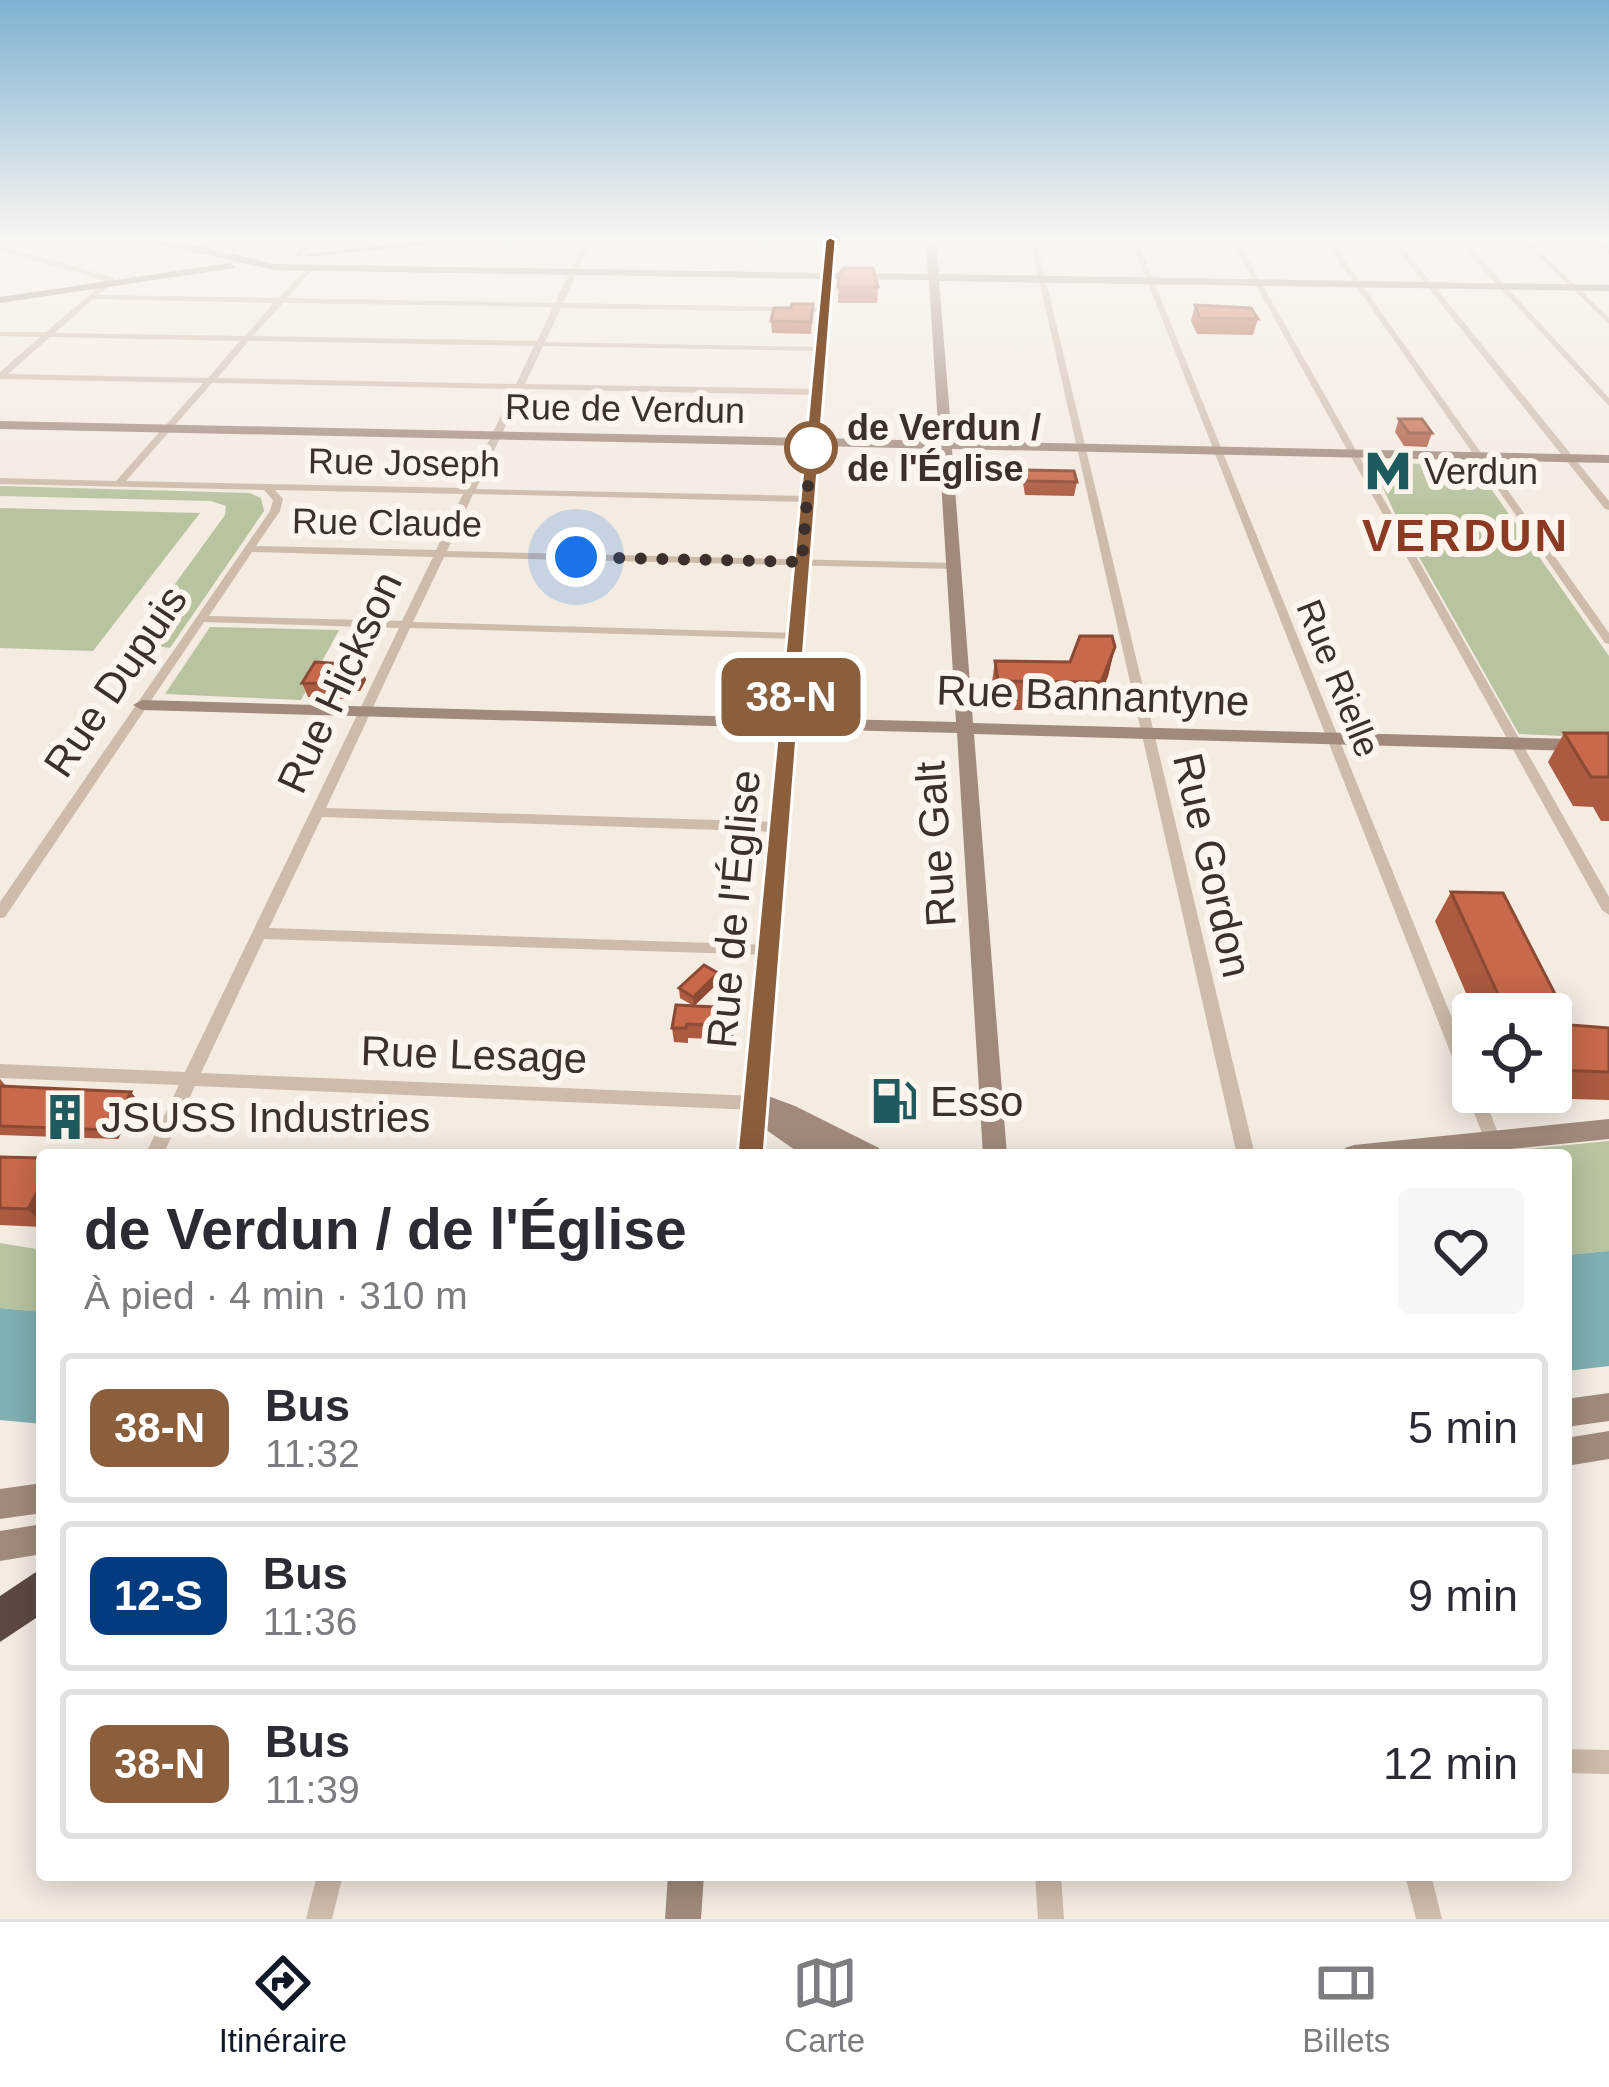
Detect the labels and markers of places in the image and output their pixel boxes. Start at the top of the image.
place label: de Verdun / de l'Église [847,407,1041,489]
marker: de Verdun / de l'Église [786,423,836,473]
metro station icon: Verdun [1363,446,1413,496]
place label: Verdun [1424,451,1538,492]
fuel station icon: Esso [869,1076,919,1126]
place label: Esso [930,1078,1023,1125]
building icon: JSUSS Industries [40,1092,90,1142]
place label: JSUSS Industries [101,1094,430,1141]

